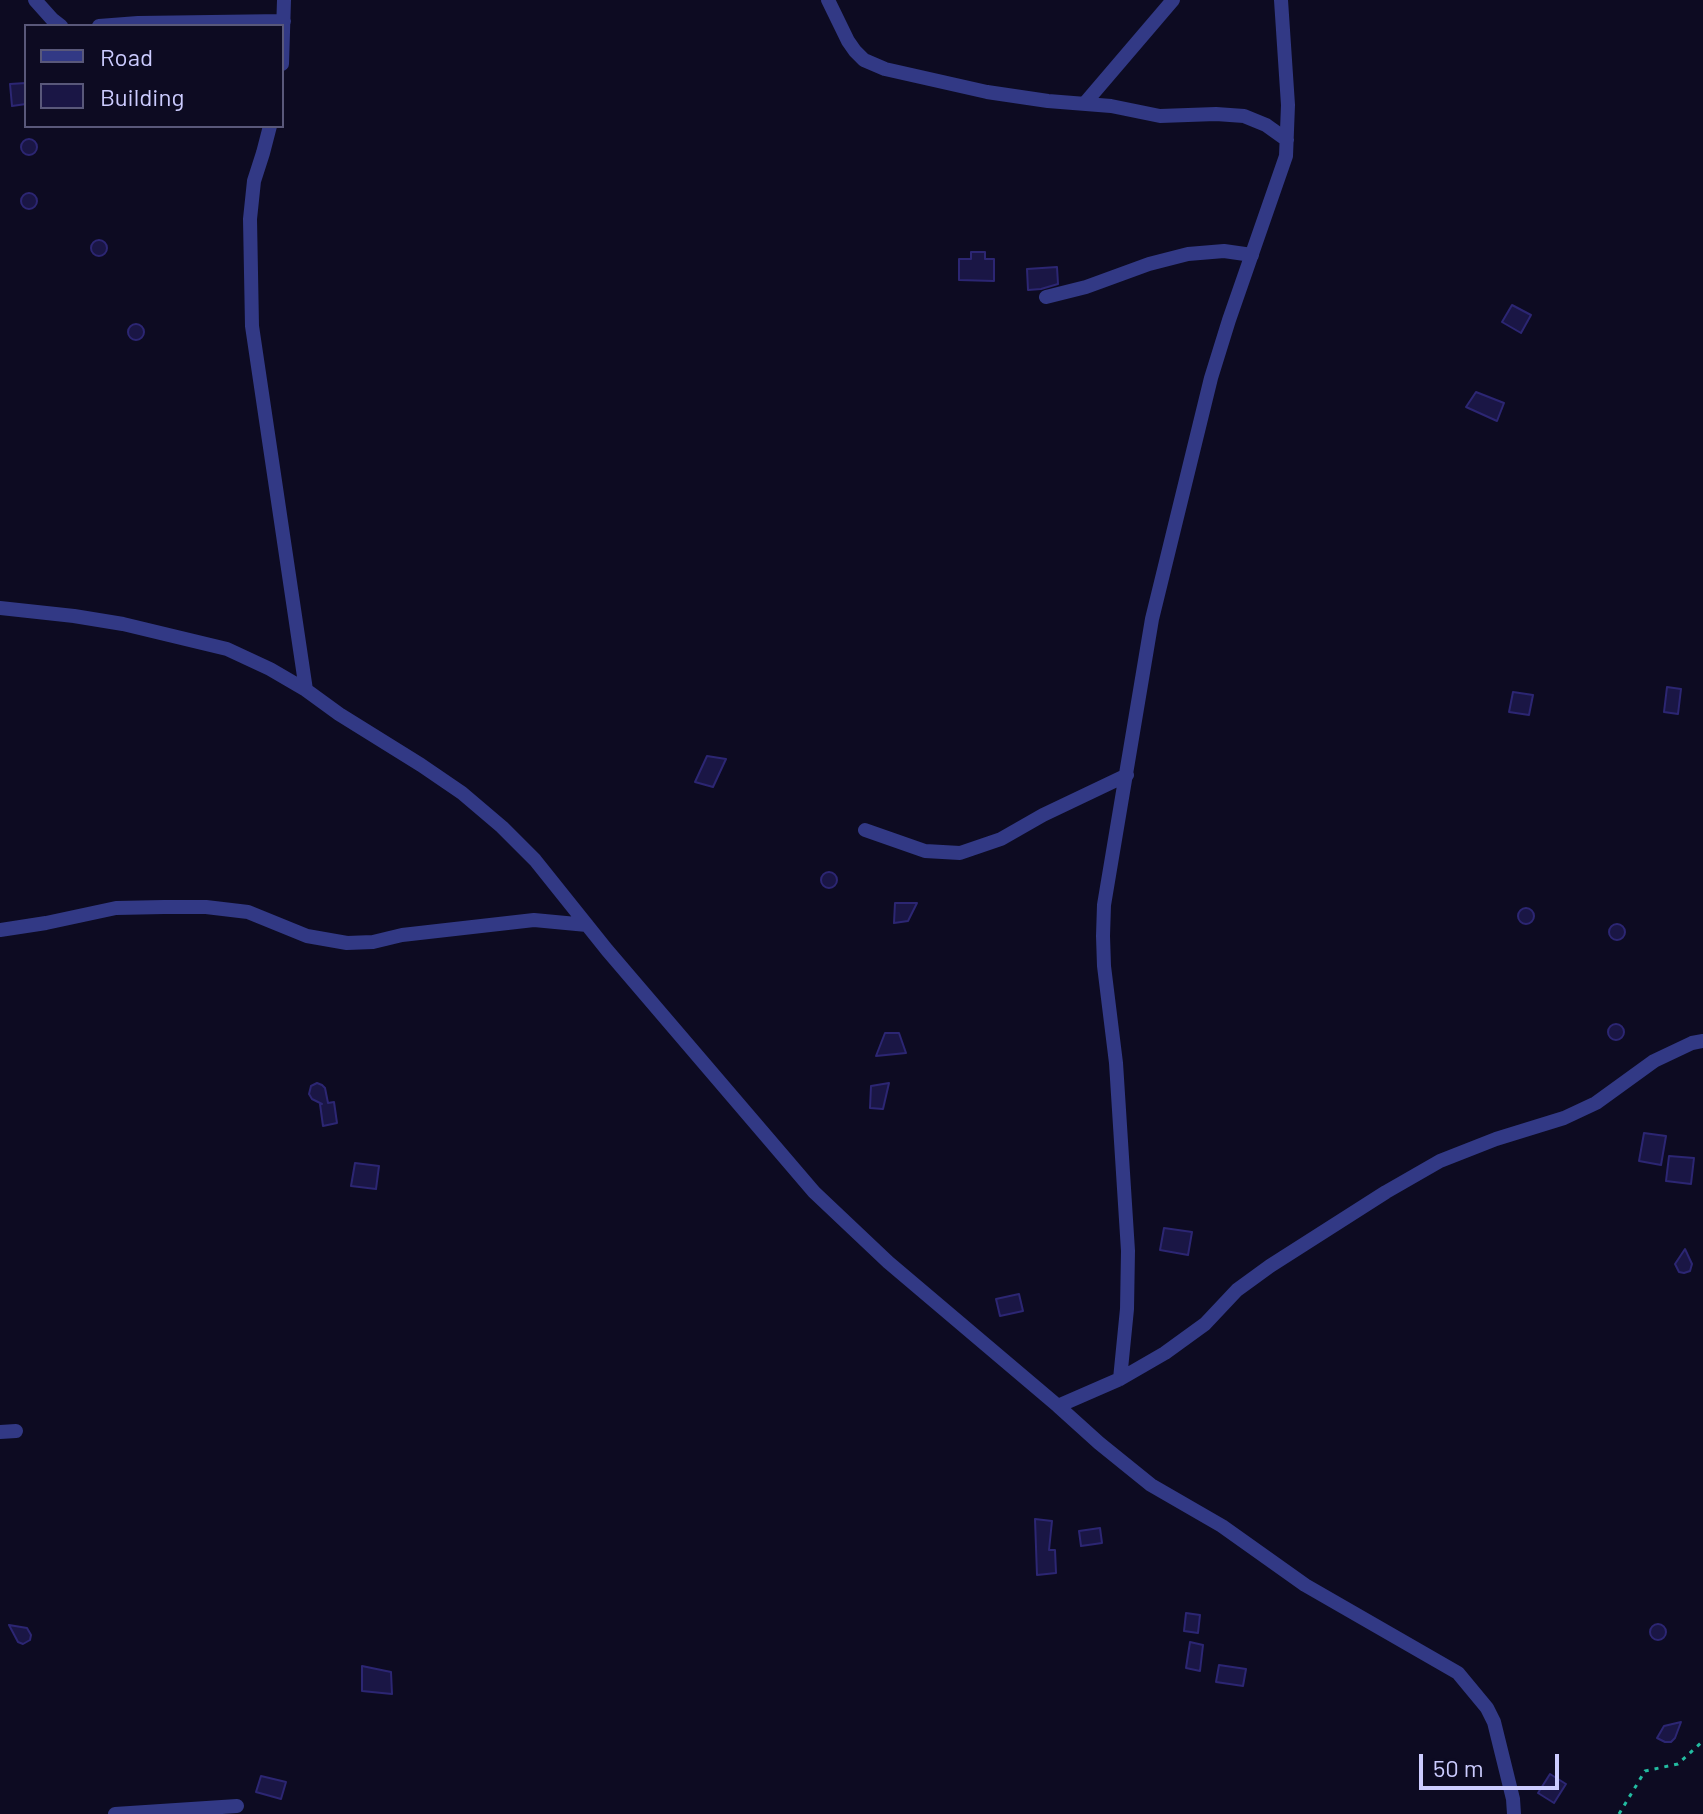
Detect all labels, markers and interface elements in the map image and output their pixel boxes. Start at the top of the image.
legend [24,24,284,128]
text: Road [100,42,153,71]
text: Building [100,82,184,111]
scale bar [1423,1738,1563,1788]
text: 50 m [1433,1753,1484,1782]

